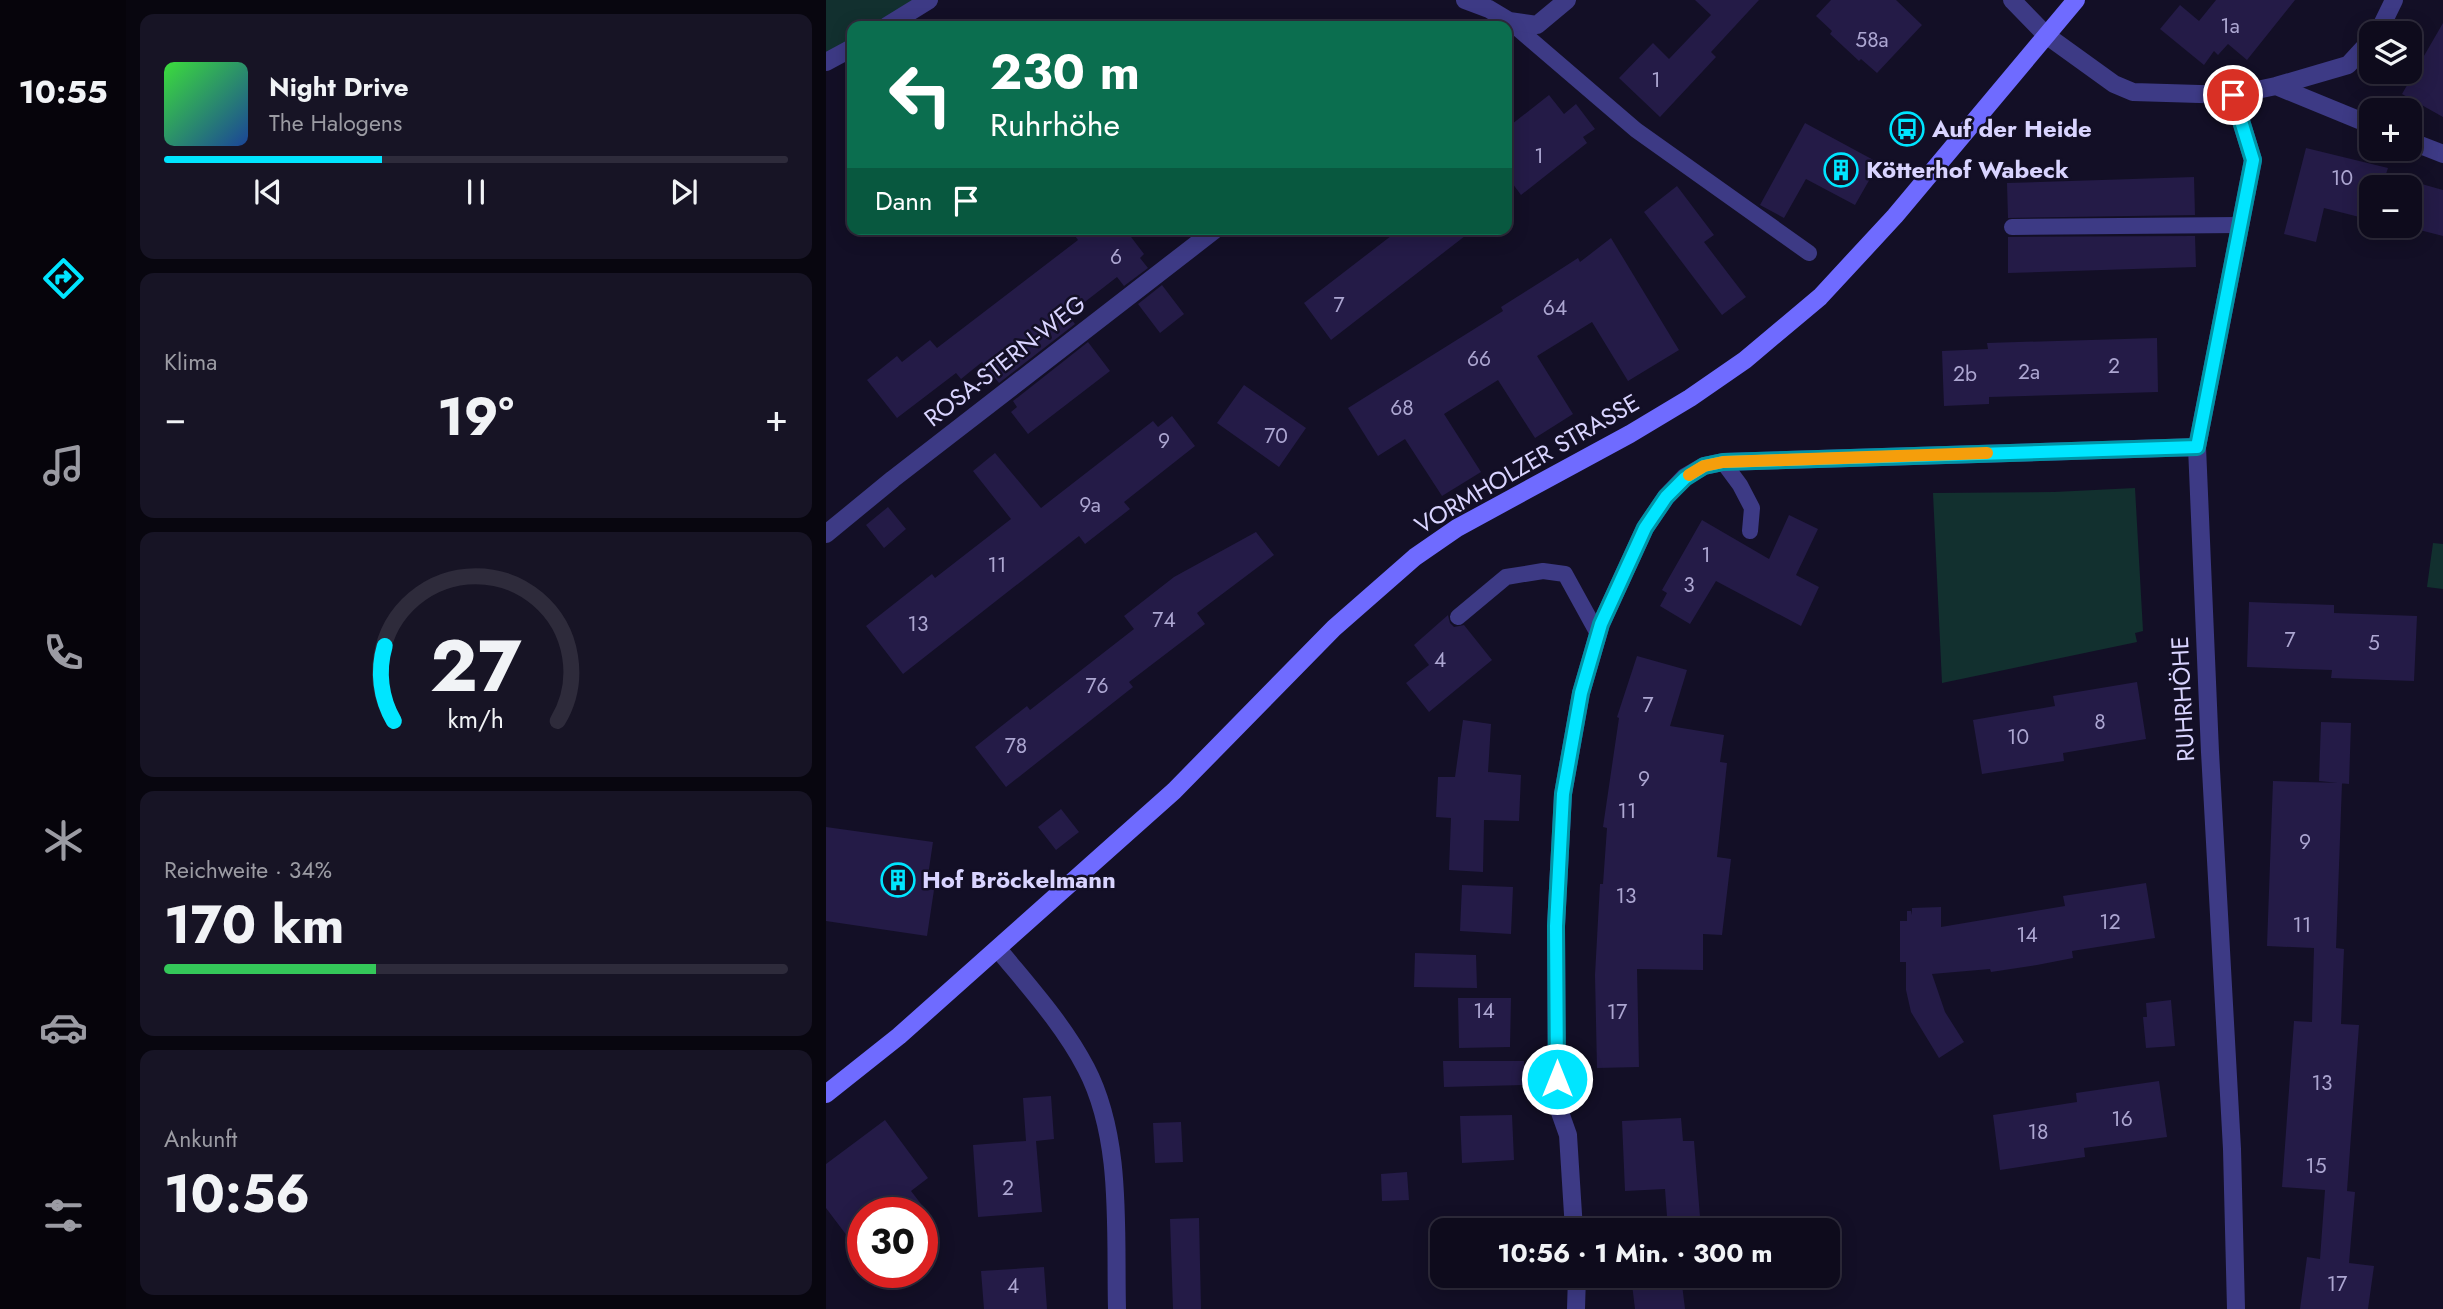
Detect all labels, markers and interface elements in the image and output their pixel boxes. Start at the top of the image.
house number: 1a [2220,11,2240,41]
map controls [2359,21,2422,238]
button: layers [2359,21,2422,84]
house number: 58a [1855,25,1889,55]
text: 230 m [990,37,1140,107]
icon: left [875,49,966,140]
house number: 1 [1651,65,1661,95]
pin [2203,65,2263,125]
text: Night Drive [269,68,409,106]
text: 10:55 [18,69,108,115]
icon: arrive [2214,76,2252,114]
button: + [2359,98,2422,161]
text: Ruhrhöhe [990,102,1120,148]
text: The Halogens [269,106,402,140]
bus stop icon: Auf der Heide [1888,110,1926,148]
place label: Auf der Heide [1931,111,2092,146]
house number: 1 [1534,141,1544,171]
building icon: Kötterhof Wabeck [1822,151,1860,189]
place label: Kötterhof Wabeck [1866,152,2069,187]
house number: 10 [2331,163,2353,193]
icon: previous [249,173,287,211]
icon: pause [457,173,495,211]
icon: next [665,173,703,211]
button: − [2359,175,2422,238]
text: Dann [875,182,933,220]
icon: arrive [947,182,985,220]
house number: 6 [1110,242,1122,272]
icon: directions [39,254,88,303]
street label: ROSA-STERN-WEG [916,286,1093,435]
house number: 7 [1333,290,1345,320]
house number: 64 [1543,293,1567,323]
house number: 66 [1467,344,1491,374]
text: Klima [164,345,217,379]
house number: 2 [2108,351,2120,381]
house number: 2a [2018,357,2040,387]
house number: 2b [1953,359,1977,389]
text: 19° [437,379,514,455]
street label: VORMHOLZER STRASSE [1408,385,1646,542]
text: − [164,390,186,445]
text: + [765,390,788,445]
house number: 68 [1390,393,1414,423]
house number: 70 [1264,421,1288,451]
house number: 9 [1158,426,1170,456]
icon: music [39,441,88,490]
house number: 9a [1079,490,1101,520]
house number: 1 [1701,540,1711,570]
house number: 11 [988,550,1006,580]
house number: 3 [1683,570,1695,600]
house number: 74 [1152,605,1176,635]
house number: 13 [908,609,928,639]
text: 27 [430,613,522,718]
house number: 7 [2284,625,2296,655]
icon: phone [39,628,88,677]
house number: 5 [2368,628,2380,658]
street label: RUHRHÖHE [2162,635,2203,763]
house number: 4 [1434,645,1446,675]
house number: 76 [1085,671,1109,701]
house number: 7 [1642,690,1654,720]
text: km/h [448,700,504,736]
house number: 8 [2094,707,2106,737]
house number: 10 [2007,722,2029,752]
house number: 78 [1005,731,1027,761]
house number: 9 [1638,764,1650,794]
house number: 11 [1618,796,1636,826]
icon: climate [39,816,88,865]
house number: 9 [2299,827,2311,857]
text: Reichweite · 34% [164,853,332,887]
building icon: Hof Bröckelmann [879,861,917,899]
place label: Hof Bröckelmann [922,862,1116,897]
house number: 13 [1616,881,1636,911]
text: 170 km [164,887,345,963]
house number: 12 [2099,907,2121,937]
house number: 11 [2293,910,2311,940]
house number: 14 [2016,920,2038,950]
house number: 14 [1473,996,1495,1026]
house number: 17 [1607,997,1627,1027]
icon: car [39,1003,88,1052]
position arrow [1520,1042,1594,1116]
house number: 13 [2312,1068,2332,1098]
house number: 16 [2111,1104,2133,1134]
house number: 18 [2028,1117,2048,1147]
text: Ankunft [164,1122,237,1156]
house number: 15 [2305,1151,2327,1181]
text: 10:56 [164,1156,310,1232]
house number: 2 [1002,1173,1014,1203]
icon: filters [39,1191,88,1240]
speed limit sign: 30 [847,1197,938,1288]
text: 10:56 · 1 Min. · 300 m [1497,1234,1773,1272]
house number: 17 [2327,1269,2347,1299]
house number: 4 [1007,1271,1019,1301]

